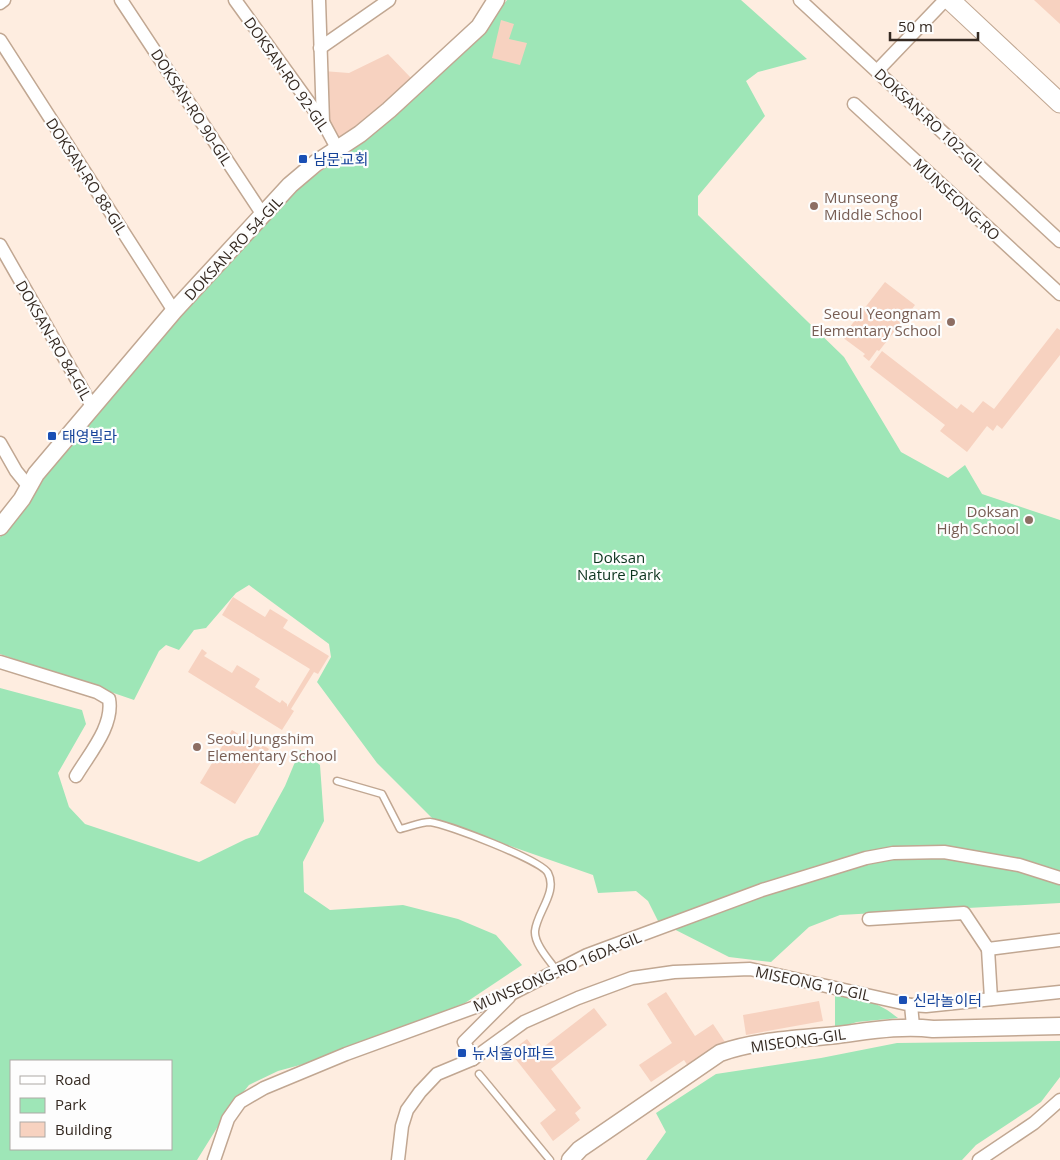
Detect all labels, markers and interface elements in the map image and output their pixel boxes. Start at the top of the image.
scale bar [890,10,978,42]
street label: DOKSAN-RO 92-GIL [240,13,334,135]
text: 50 m [898,16,933,36]
street label: DOKSAN-RO 90-GIL [147,45,237,169]
street label: DOKSAN-RO 102-GIL [871,64,990,176]
street label: DOKSAN-RO 88-GIL [42,114,132,238]
place label: 남문교회 [313,149,368,169]
marker: 남문교회 [297,153,309,165]
street label: MUNSEONG-RO [909,154,1005,244]
place label: Munseong Middle School [824,187,922,224]
street label: DOKSAN-RO 54-GIL [180,192,287,304]
marker: Munseong Middle School [808,200,820,212]
street label: DOKSAN-RO 84-GIL [12,276,97,404]
place label: Seoul Yeongnam Elementary School [811,303,941,340]
marker: Seoul Yeongnam Elementary School [945,316,957,328]
place label: 태영빌라 [62,426,117,446]
marker: 태영빌라 [46,430,58,442]
place label: Doksan High School [936,501,1019,538]
marker: Doksan High School [1023,514,1035,526]
park label: Doksan Nature Park [577,547,661,584]
place label: Seoul Jungshim Elementary School [207,728,337,765]
marker: Seoul Jungshim Elementary School [191,741,203,753]
street label: MUNSEONG-RO 16DA-GIL [470,926,644,1016]
street label: MISEONG 10-GIL [754,961,872,1005]
place label: 신라놀이터 [913,990,982,1010]
marker: 신라놀이터 [897,994,909,1006]
street label: MISEONG-GIL [749,1023,847,1057]
place label: 뉴서울아파트 [472,1043,555,1063]
marker: 뉴서울아파트 [456,1047,468,1059]
legend [10,1060,172,1150]
text: Road [55,1069,91,1089]
text: Park [55,1094,86,1114]
text: Building [55,1119,112,1139]

